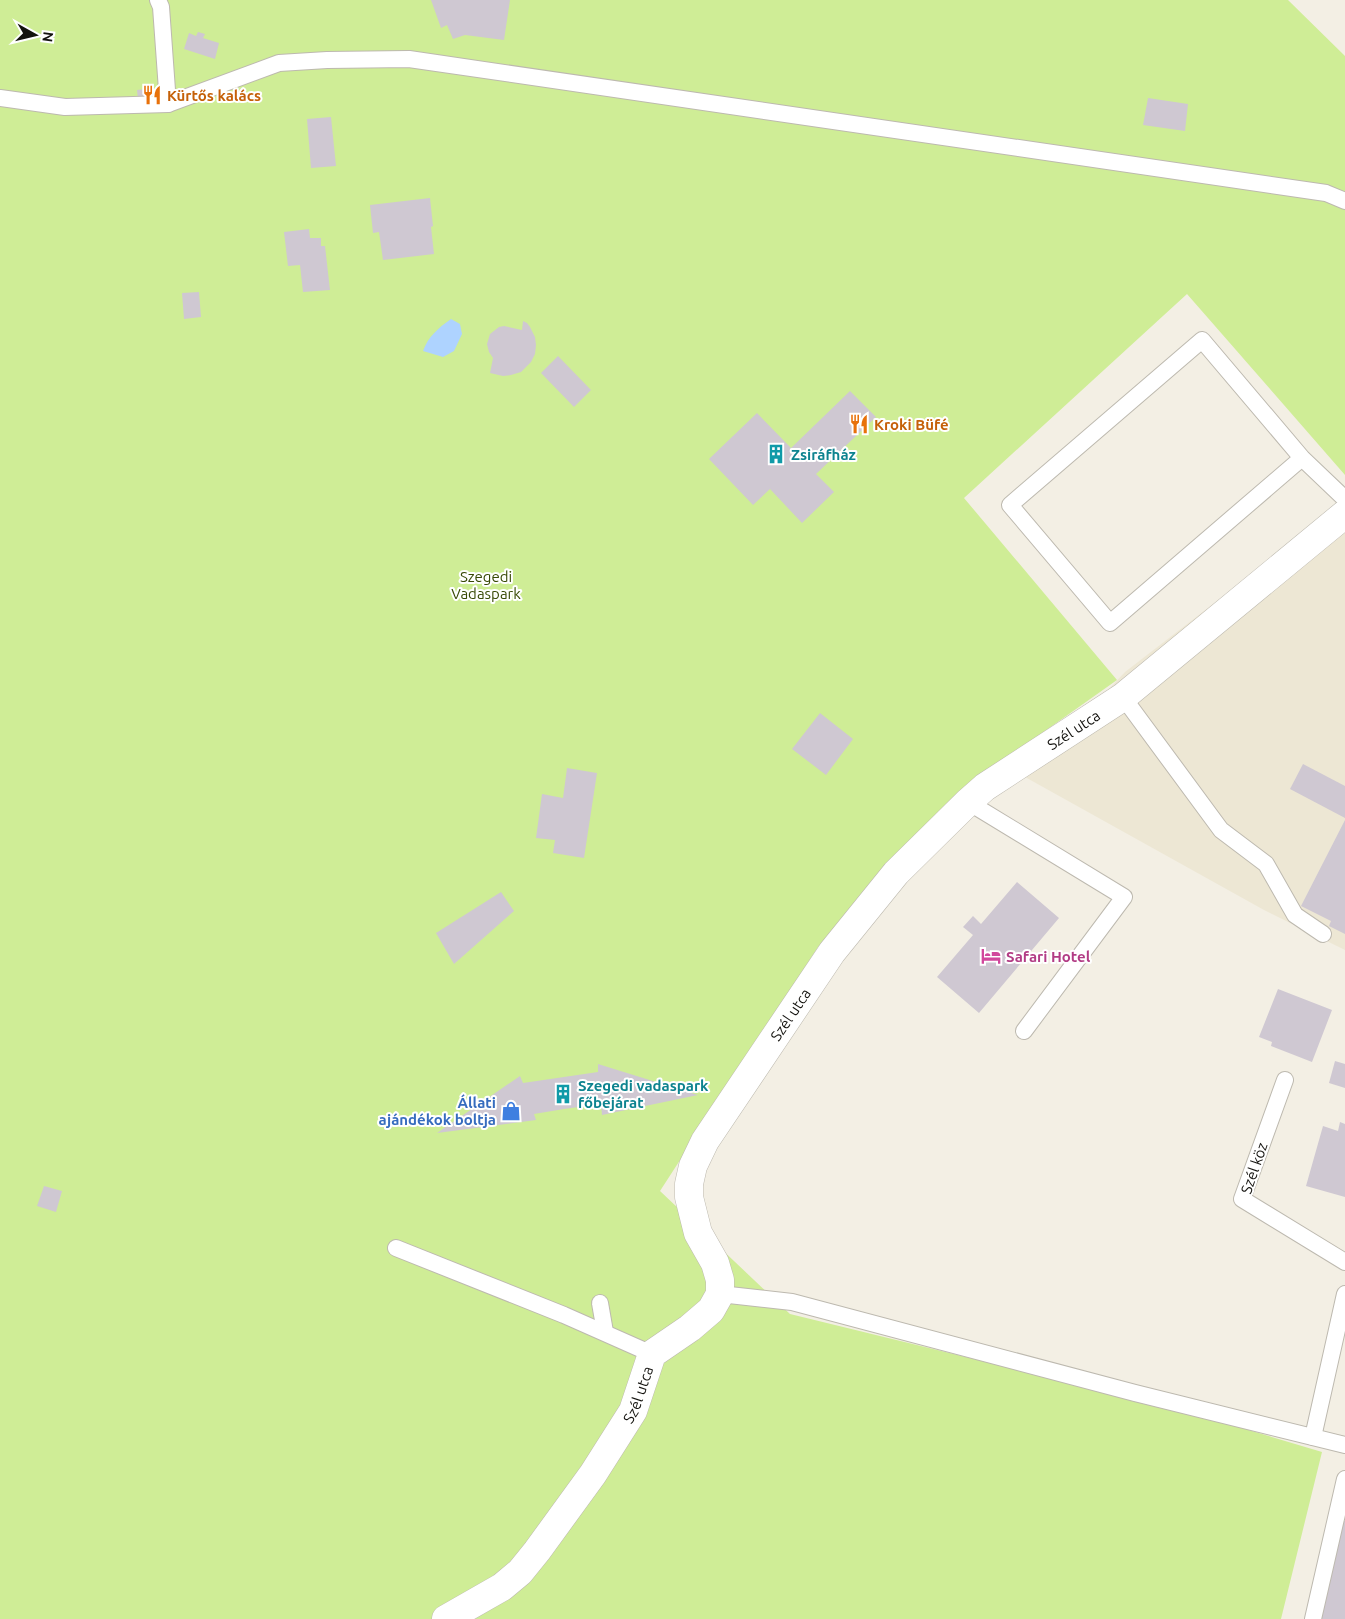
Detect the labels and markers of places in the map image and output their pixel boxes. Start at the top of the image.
restaurant icon: Kürtős kalács [141,84,163,106]
place label: Kürtős kalács [167,87,261,104]
restaurant icon: Kroki Büfé [848,413,870,435]
place label: Kroki Büfé [874,416,949,433]
building icon: Zsiráfház [765,443,787,465]
place label: Zsiráfház [791,446,856,463]
hotel icon: Safari Hotel [980,945,1002,967]
place label: Safari Hotel [1006,948,1091,965]
place label: Szegedi vadaspark főbejárat [578,1077,709,1111]
building icon: Szegedi vadaspark főbejárat [552,1083,574,1105]
place label: Állati ajándékok boltja [379,1094,496,1128]
shop icon: Állati ajándékok boltja [500,1100,522,1122]

